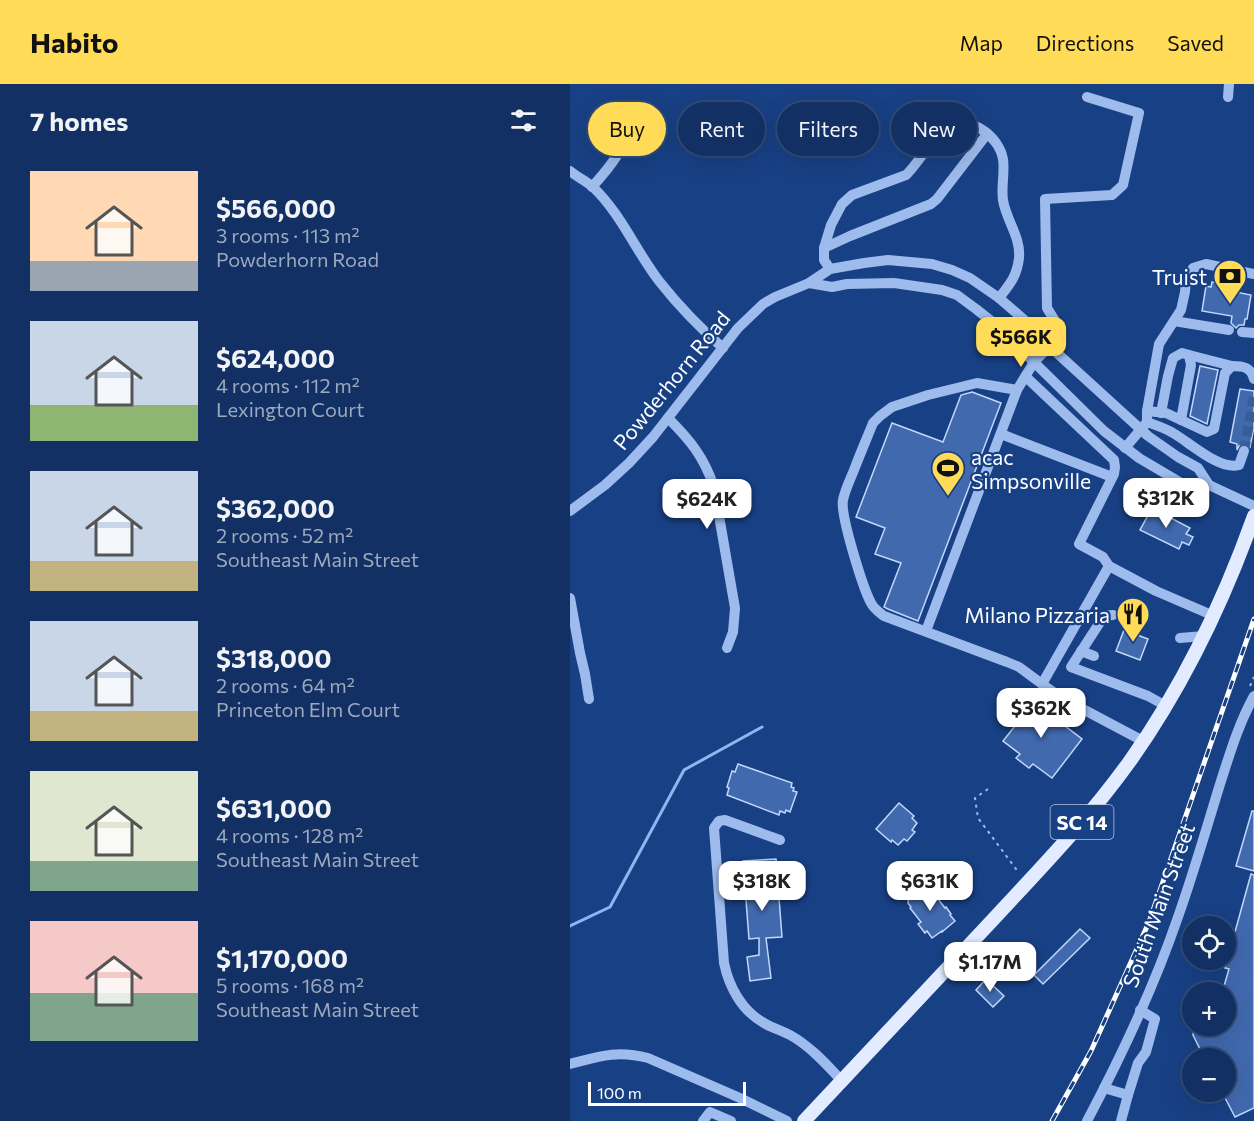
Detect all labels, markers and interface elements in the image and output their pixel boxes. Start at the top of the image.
text: Habito [30,25,119,59]
text: Map [960,30,1003,55]
text: Directions [1036,30,1134,55]
text: Saved [1167,30,1224,55]
chip: Buy [588,102,666,156]
chip: Rent [678,102,765,156]
chip: Filters [777,102,879,156]
chip: New [891,102,977,156]
icon: filters [507,104,540,137]
text: 7 homes [30,105,128,136]
text: $566,000 [216,192,336,223]
icon: home [78,195,150,267]
text: 3 rooms · 113 m² [216,223,360,247]
text: Powderhorn Road [216,247,379,271]
bank icon: Truist [1212,258,1248,305]
place label: Truist [1152,264,1207,289]
street label: Powderhorn Road [607,306,735,454]
pin: $566K [979,317,1063,368]
text: $566K [990,324,1052,348]
text: $624,000 [216,342,335,373]
icon: home [78,345,150,417]
text: 4 rooms · 112 m² [216,373,360,397]
text: Lexington Court [216,397,364,421]
place label: acac Simpsonville [971,444,1091,493]
sports icon: acac Simpsonville [930,450,966,497]
pin: $312K [1124,478,1208,529]
pin: $624K [665,479,749,530]
text: $312K [1137,485,1195,509]
text: $624K [676,486,738,510]
text: $362,000 [216,492,335,523]
icon: home [78,495,150,567]
text: 2 rooms · 52 m² [216,523,353,547]
text: Southeast Main Street [216,547,419,571]
restaurant icon: Milano Pizzaria [1115,596,1151,643]
place label: Milano Pizzaria [964,602,1110,627]
text: $318,000 [216,642,332,673]
icon: home [78,645,150,717]
text: 2 rooms · 64 m² [216,673,355,697]
pin: $362K [999,688,1083,739]
text: $362K [1011,695,1071,719]
text: Princeton Elm Court [216,697,400,721]
text: $631,000 [216,792,332,823]
icon: home [78,795,150,867]
road number: SC 14 [1050,805,1114,839]
street label: South Main Street [1117,819,1199,991]
text: 4 rooms · 128 m² [216,823,363,847]
text: Southeast Main Street [216,847,419,871]
pin: $318K [720,861,804,912]
pin: $631K [888,861,972,912]
text: $318K [733,868,791,892]
text: $631K [901,868,959,892]
map controls [1182,916,1236,1102]
button: locate [1182,916,1236,970]
text: $1,170,000 [216,942,348,973]
pin: $1.17M [941,942,1039,993]
icon: home [78,945,150,1017]
text: $1.17M [958,949,1022,973]
text: 5 rooms · 168 m² [216,973,364,997]
button: + [1182,982,1236,1036]
text: Southeast Main Street [216,997,419,1021]
button: − [1182,1048,1236,1102]
scale bar [588,1079,746,1106]
text: 100 m [597,1083,642,1102]

